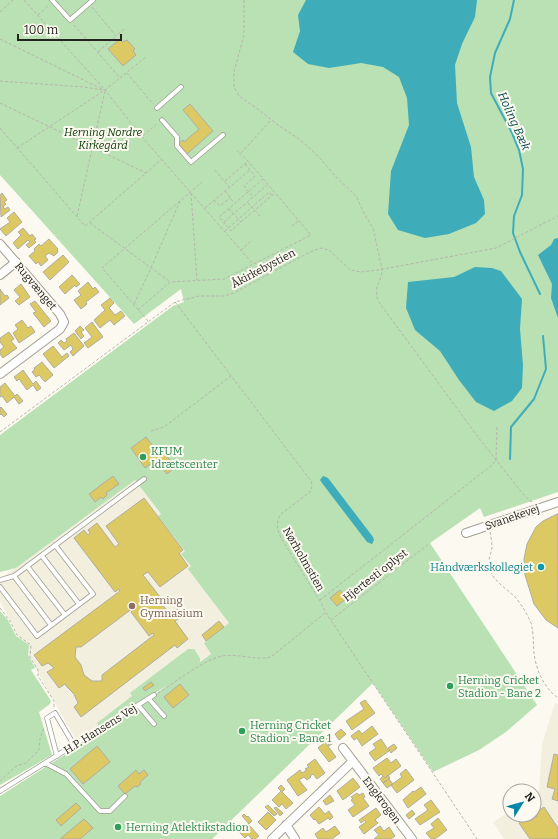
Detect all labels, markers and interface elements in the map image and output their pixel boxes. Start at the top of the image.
scale bar [18,16,121,42]
text: 100 m [24,23,59,37]
water label: Holing Bæk [495,90,533,153]
park label: Herning Nordre Kirkegård [64,126,142,152]
street label: Åkirkebystien [228,245,298,291]
street label: Rugvænget [12,260,59,313]
place label: KFUM Idrætscenter [151,445,218,471]
marker: KFUM Idrætscenter [138,452,148,462]
street label: Svanekevej [483,502,541,533]
street label: Nørholmstien [280,525,327,594]
street label: Hjertesti oplyst [341,546,410,604]
place label: Håndværkskollegiet [430,561,533,574]
marker: Håndværkskollegiet [536,562,546,572]
place label: Herning Gymnasium [140,594,204,620]
marker: Herning Gymnasium [127,601,137,611]
place label: Herning Cricket Stadion - Bane 2 [458,674,541,700]
marker: Herning Cricket Stadion - Bane 2 [445,681,455,691]
street label: H.P. Hansens Vej [61,702,139,757]
place label: Herning Cricket Stadion - Bane 1 [250,719,332,745]
marker: Herning Cricket Stadion - Bane 1 [237,726,247,736]
street label: Engkrogen [360,774,404,826]
north arrow [502,783,542,823]
text: N [522,790,538,805]
place label: Herning Atlektikstadion [126,821,249,834]
marker: Herning Atlektikstadion [113,822,123,832]

